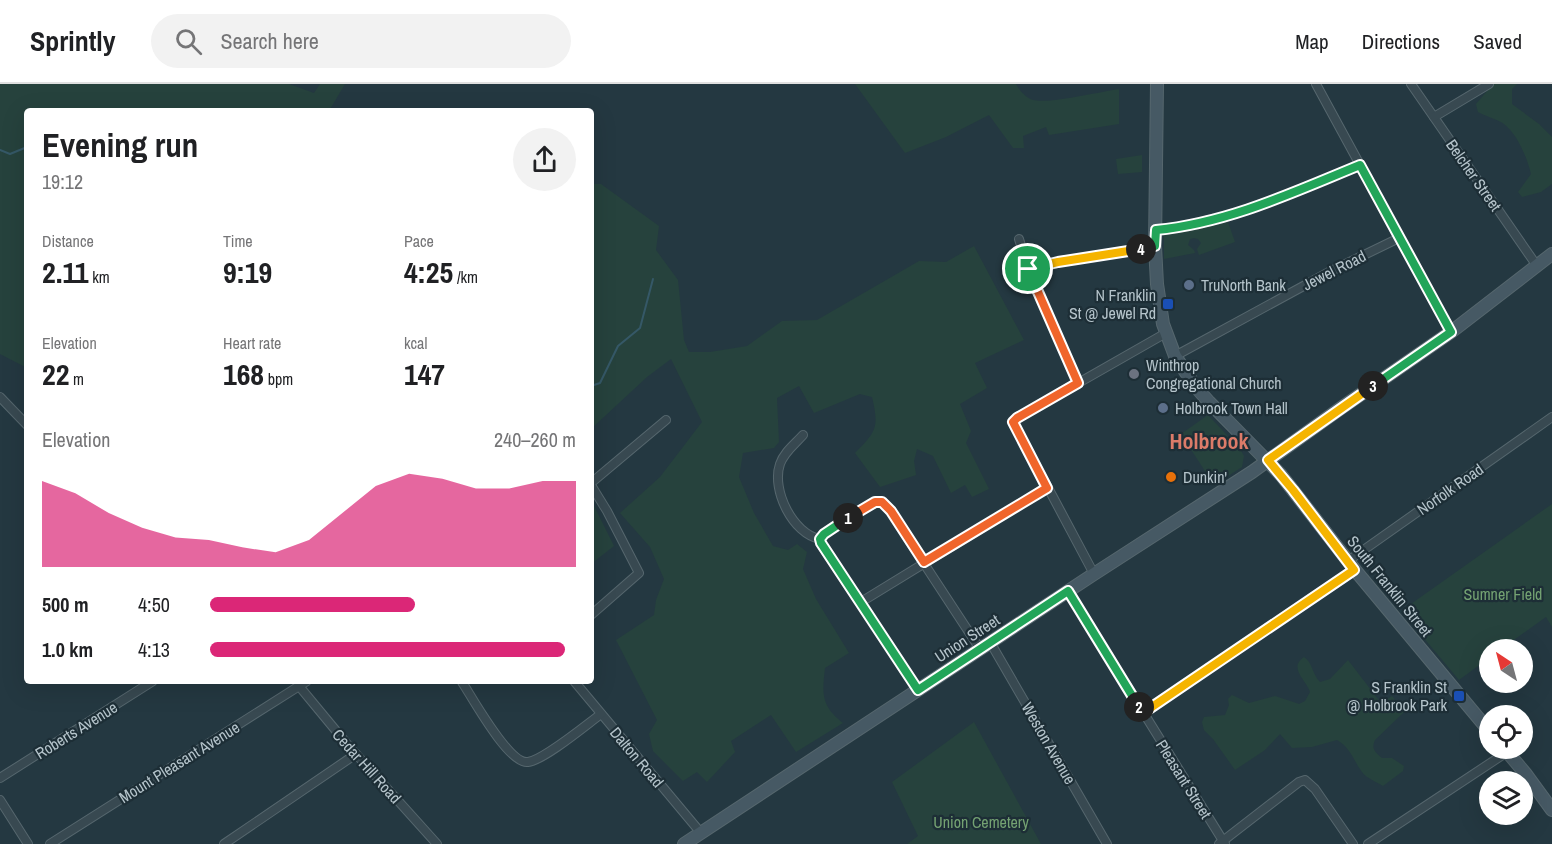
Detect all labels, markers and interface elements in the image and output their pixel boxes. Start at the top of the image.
search box [151,14,571,68]
text: Sprintly [30,22,115,60]
icon: search [172,25,205,58]
text: Search here [220,26,319,56]
text: Map [1295,27,1329,56]
text: Directions [1362,27,1440,56]
text: Saved [1473,27,1522,56]
text: Evening run [42,123,198,167]
button: share [513,128,576,191]
street label: Belcher Street [1441,135,1507,216]
text: 19:12 [42,168,83,195]
text: Distance [42,230,94,252]
text: Time [223,230,253,252]
text: Pace [404,230,434,252]
pin: 4 [1126,234,1156,264]
text: 4 [1137,238,1145,260]
pin [1002,243,1053,294]
street label: Jewel Road [1298,245,1370,295]
text: 2.11 [42,252,89,292]
text: 9:19 [223,252,272,292]
text: 4:25 [404,252,453,292]
icon: arrive [1011,252,1044,285]
text: km [89,266,110,288]
text: /km [453,266,478,288]
place label: TruNorth Bank [1201,274,1286,296]
marker: TruNorth Bank [1182,278,1196,292]
place label: N Franklin St @ Jewel Rd [1069,284,1156,324]
marker: N Franklin St @ Jewel Rd [1161,297,1175,311]
text: Elevation [42,332,97,354]
text: Heart rate [223,332,281,354]
text: kcal [404,332,427,354]
text: 22 [42,354,69,394]
text: 168 [223,354,264,394]
text: 147 [404,354,445,394]
place label: Winthrop Congregational Church [1146,354,1282,394]
marker: Winthrop Congregational Church [1127,367,1141,381]
text: m [69,368,84,390]
text: bpm [264,368,293,390]
pin: 3 [1358,371,1388,401]
text: 3 [1369,375,1377,397]
place label: Holbrook Town Hall [1175,397,1288,419]
marker: Holbrook Town Hall [1156,401,1170,415]
text: Elevation [42,426,110,453]
text: 240–260 m [494,426,576,453]
district label: Holbrook [1169,426,1250,456]
street label: Norfolk Road [1412,458,1488,520]
place label: Dunkin' [1183,466,1227,488]
marker: Dunkin' [1164,470,1178,484]
pin: 1 [833,503,863,533]
text: 1 [844,507,852,529]
street label: South Franklin Street [1342,531,1438,641]
park label: Sumner Field [1464,583,1542,605]
text: 500 m [42,591,89,618]
text: 4:50 [138,591,170,618]
street label: Union Street [930,609,1004,667]
text: 1.0 km [42,636,93,663]
text: 4:13 [138,636,170,663]
north arrow [1479,639,1533,693]
map controls [1479,639,1533,825]
place label: S Franklin St @ Holbrook Park [1347,676,1447,716]
marker: S Franklin St @ Holbrook Park [1452,689,1466,703]
pin: 2 [1124,692,1154,722]
street label: Roberts Avenue [31,696,121,764]
text: 2 [1135,696,1143,718]
street label: Weston Avenue [1017,698,1081,788]
button: locate [1479,705,1533,759]
street label: Mount Pleasant Avenue [114,716,244,808]
street label: Dalton Road [605,722,669,792]
street label: Cedar Hill Road [328,724,406,808]
street label: Pleasant Street [1151,735,1217,823]
button: layers [1479,771,1533,825]
park label: Union Cemetery [933,811,1029,833]

